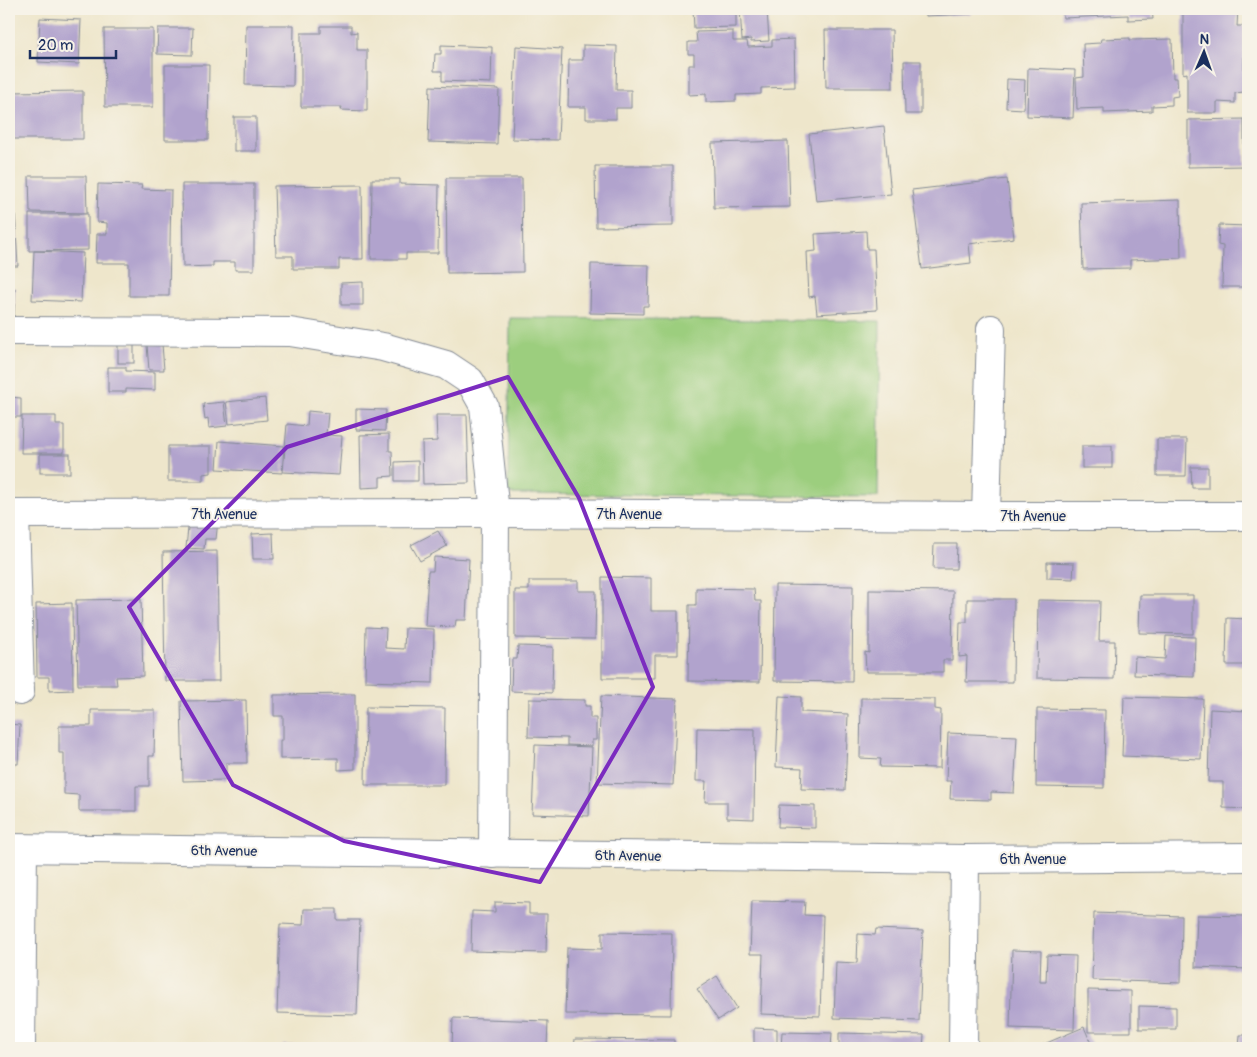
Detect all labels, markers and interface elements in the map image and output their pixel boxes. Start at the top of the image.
scale bar [30,28,116,60]
north arrow [1180,28,1230,78]
text: N [1199,31,1209,48]
text: 20 m [38,36,73,55]
street label: 7th Avenue [191,506,257,523]
street label: 7th Avenue [596,506,662,523]
street label: 7th Avenue [1000,508,1066,525]
street label: 6th Avenue [191,842,257,860]
street label: 6th Avenue [595,847,661,865]
street label: 6th Avenue [1000,851,1066,868]

